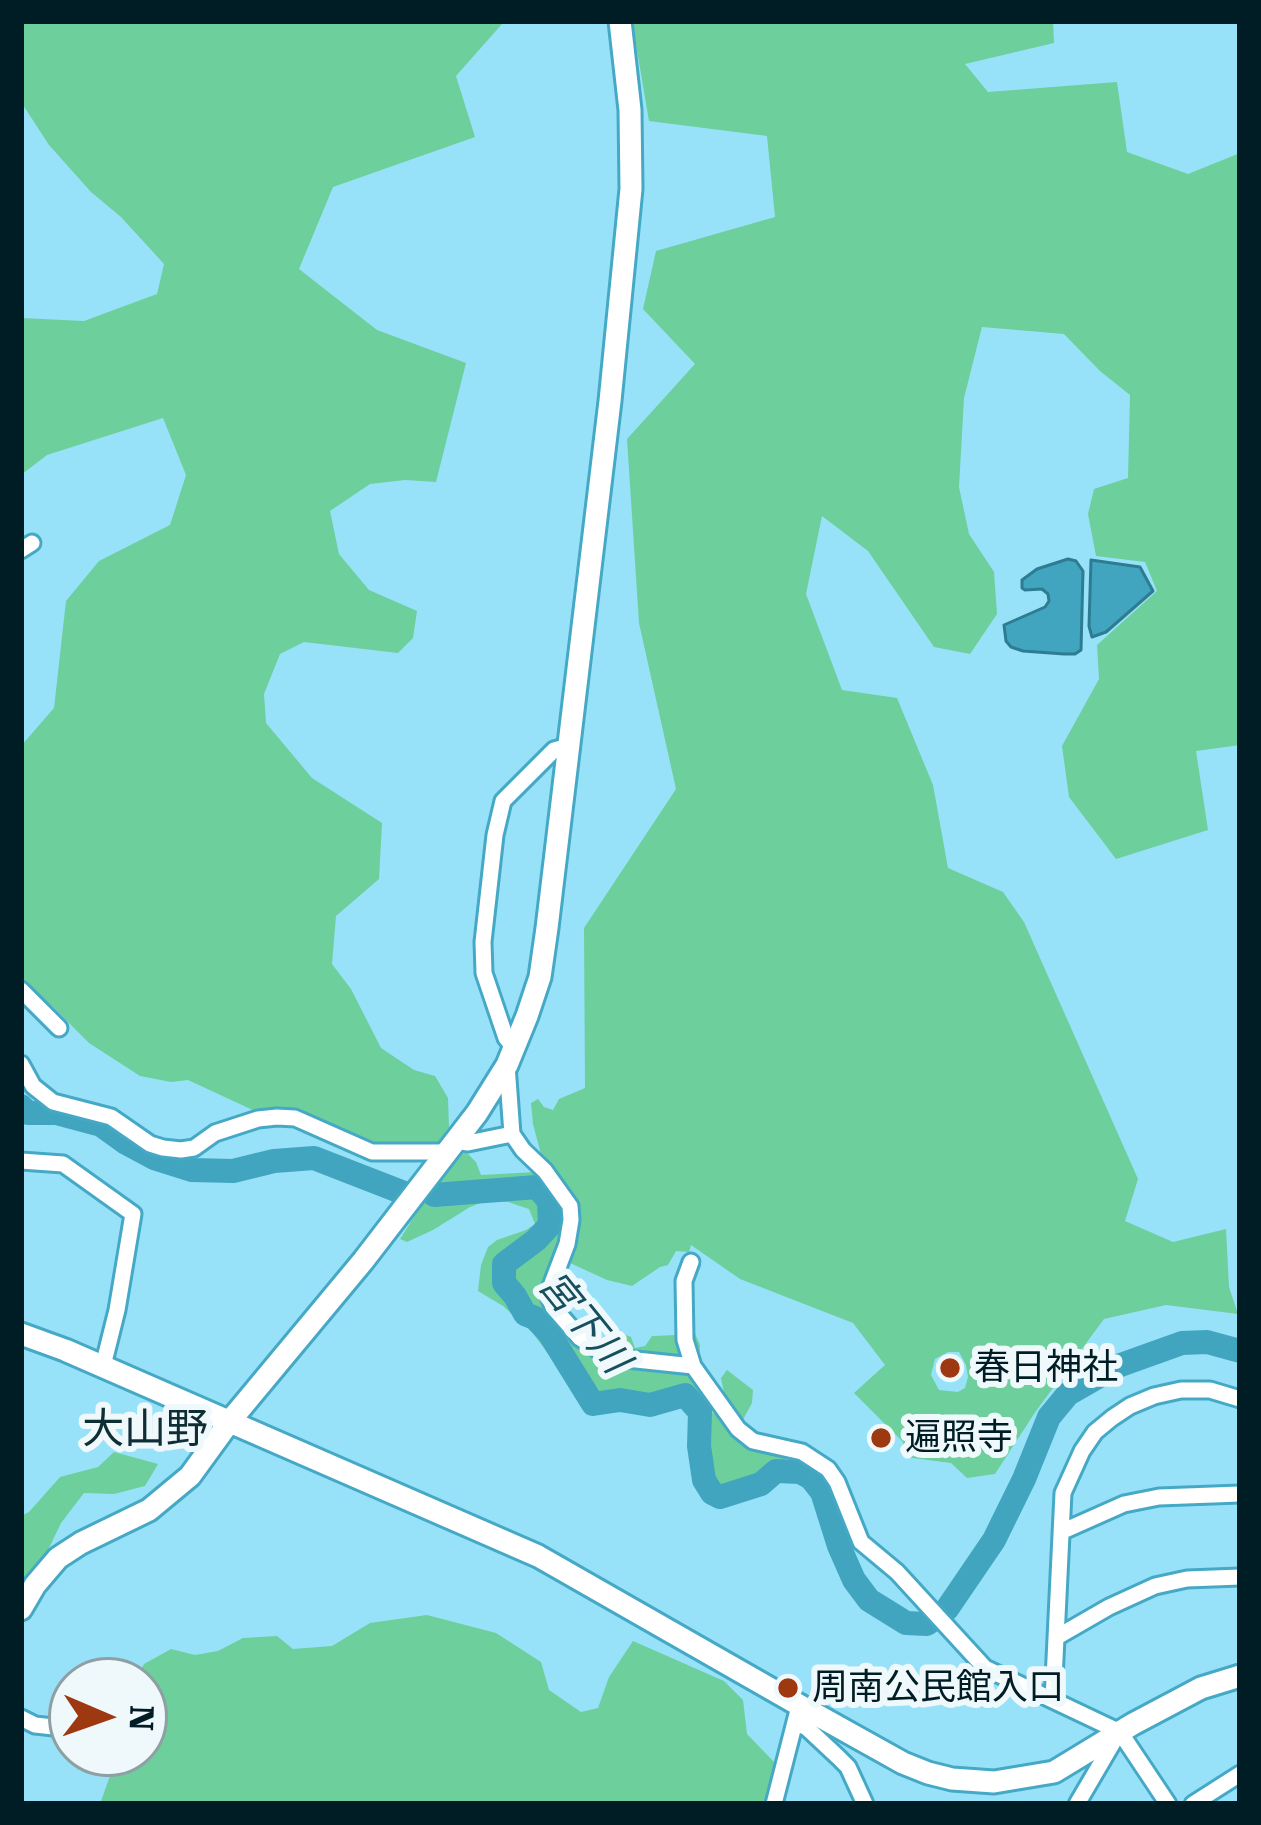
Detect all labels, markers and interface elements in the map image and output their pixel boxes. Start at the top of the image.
water label: 宮下川 [528,1263,638,1383]
place label: 春日神社 [974,1346,1118,1390]
marker: 春日神社 [937,1355,963,1381]
district label: 大山野 [82,1406,208,1456]
place label: 遍照寺 [905,1416,1013,1460]
marker: 遍照寺 [868,1425,894,1451]
north arrow [48,1657,168,1777]
place label: 周南公民館入口 [812,1666,1064,1710]
marker: 周南公民館入口 [775,1675,801,1701]
text: N [122,1705,161,1732]

